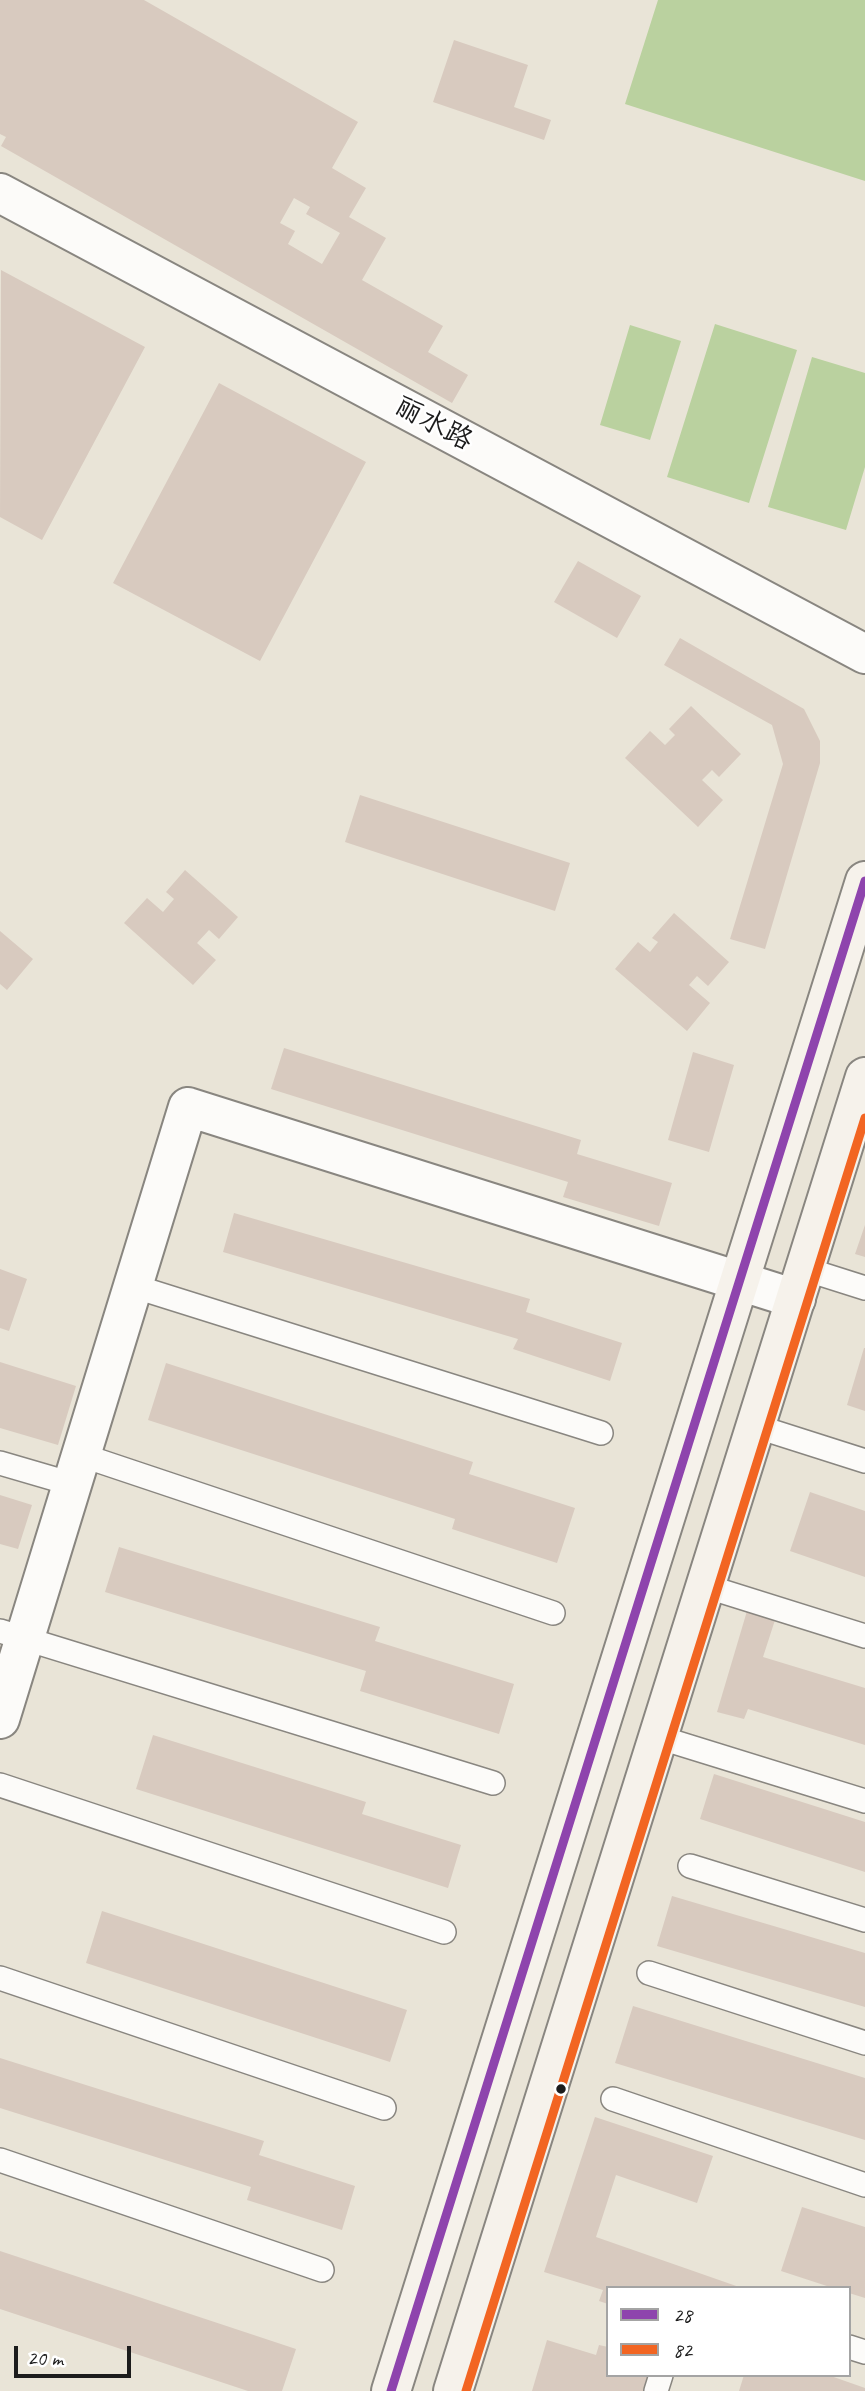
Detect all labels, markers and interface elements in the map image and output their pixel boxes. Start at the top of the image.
street label: 丽水路 [388,389,478,459]
unlabelled marker [554,2082,568,2096]
legend [606,2286,851,2377]
text: 28 [673,2302,692,2328]
scale bar [18,2332,135,2376]
text: 82 [673,2337,692,2363]
text: 20 m [27,2345,63,2371]

